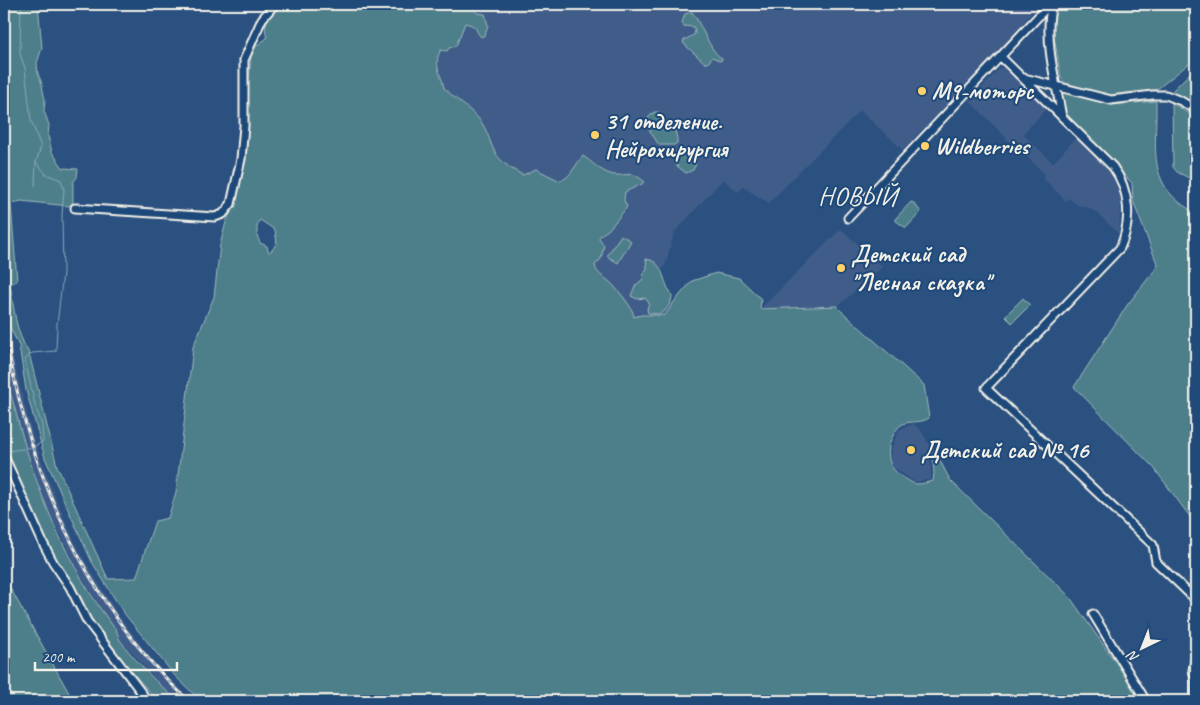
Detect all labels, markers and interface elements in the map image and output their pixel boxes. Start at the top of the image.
place label: М9-моторс [932,76,1035,106]
marker: М9-моторс [916,85,928,97]
place label: 31 отделение. Нейрохирургия [605,106,729,164]
marker: 31 отделение. Нейрохирургия [589,129,601,141]
place label: Wildberries [935,131,1031,161]
marker: Wildberries [919,140,931,152]
district label: НОВЫЙ [818,180,901,213]
place label: Детский сад "Лесная сказка" [851,239,995,298]
marker: Детский сад "Лесная сказка" [835,262,847,274]
place label: Детский сад № 16 [921,435,1090,465]
marker: Детский сад № 16 [905,444,917,456]
north arrow [1118,622,1168,672]
scale bar [35,640,178,672]
text: N [1123,646,1142,666]
text: 200 m [42,648,76,667]

